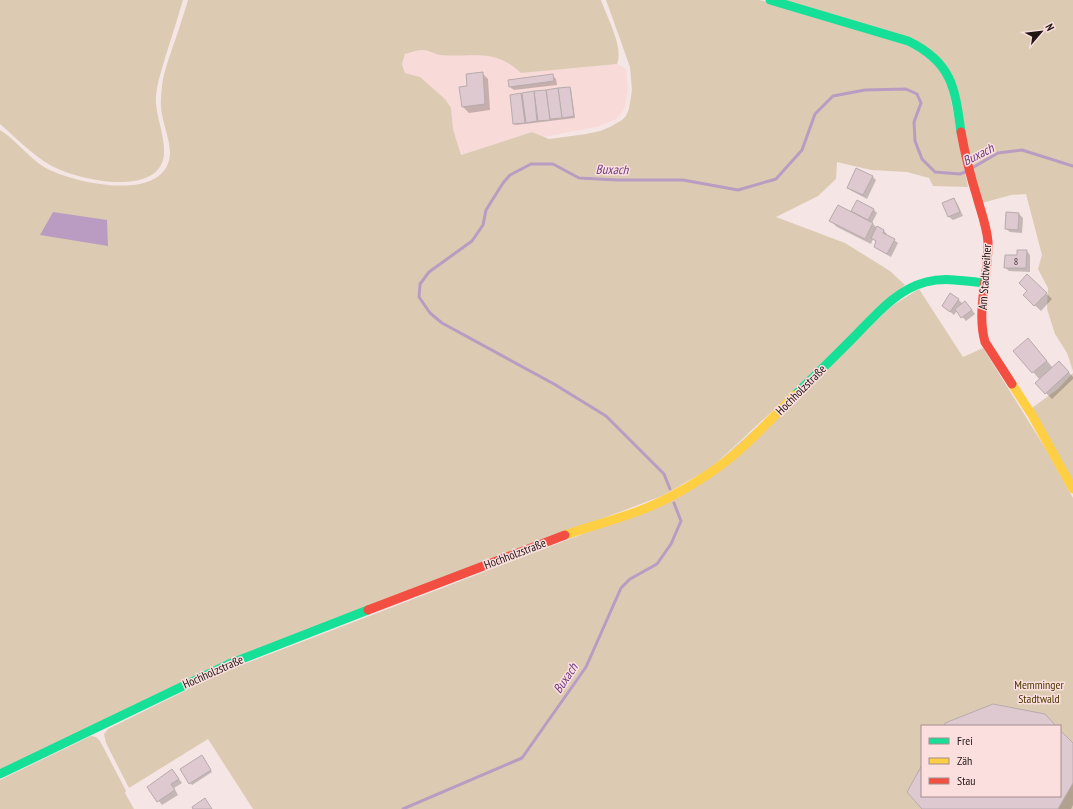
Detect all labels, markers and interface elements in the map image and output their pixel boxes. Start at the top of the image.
north arrow [1021,12,1061,52]
text: N [1042,21,1057,33]
water label: Buxach [960,139,998,169]
water label: Buxach [596,161,630,178]
street label: Am Stadtweiher [975,243,994,310]
house number: 8 [1014,255,1018,268]
street label: Hochholzstraße [772,361,829,418]
street label: Hochholzstraße [482,535,548,572]
street label: Hochholzstraße [180,651,246,692]
water label: Buxach [549,659,582,697]
park label: Memminger Stadtwald [1014,677,1064,706]
legend [921,725,1061,797]
text: Frei [957,733,973,748]
text: Zäh [957,753,972,768]
text: Stau [957,773,975,788]

